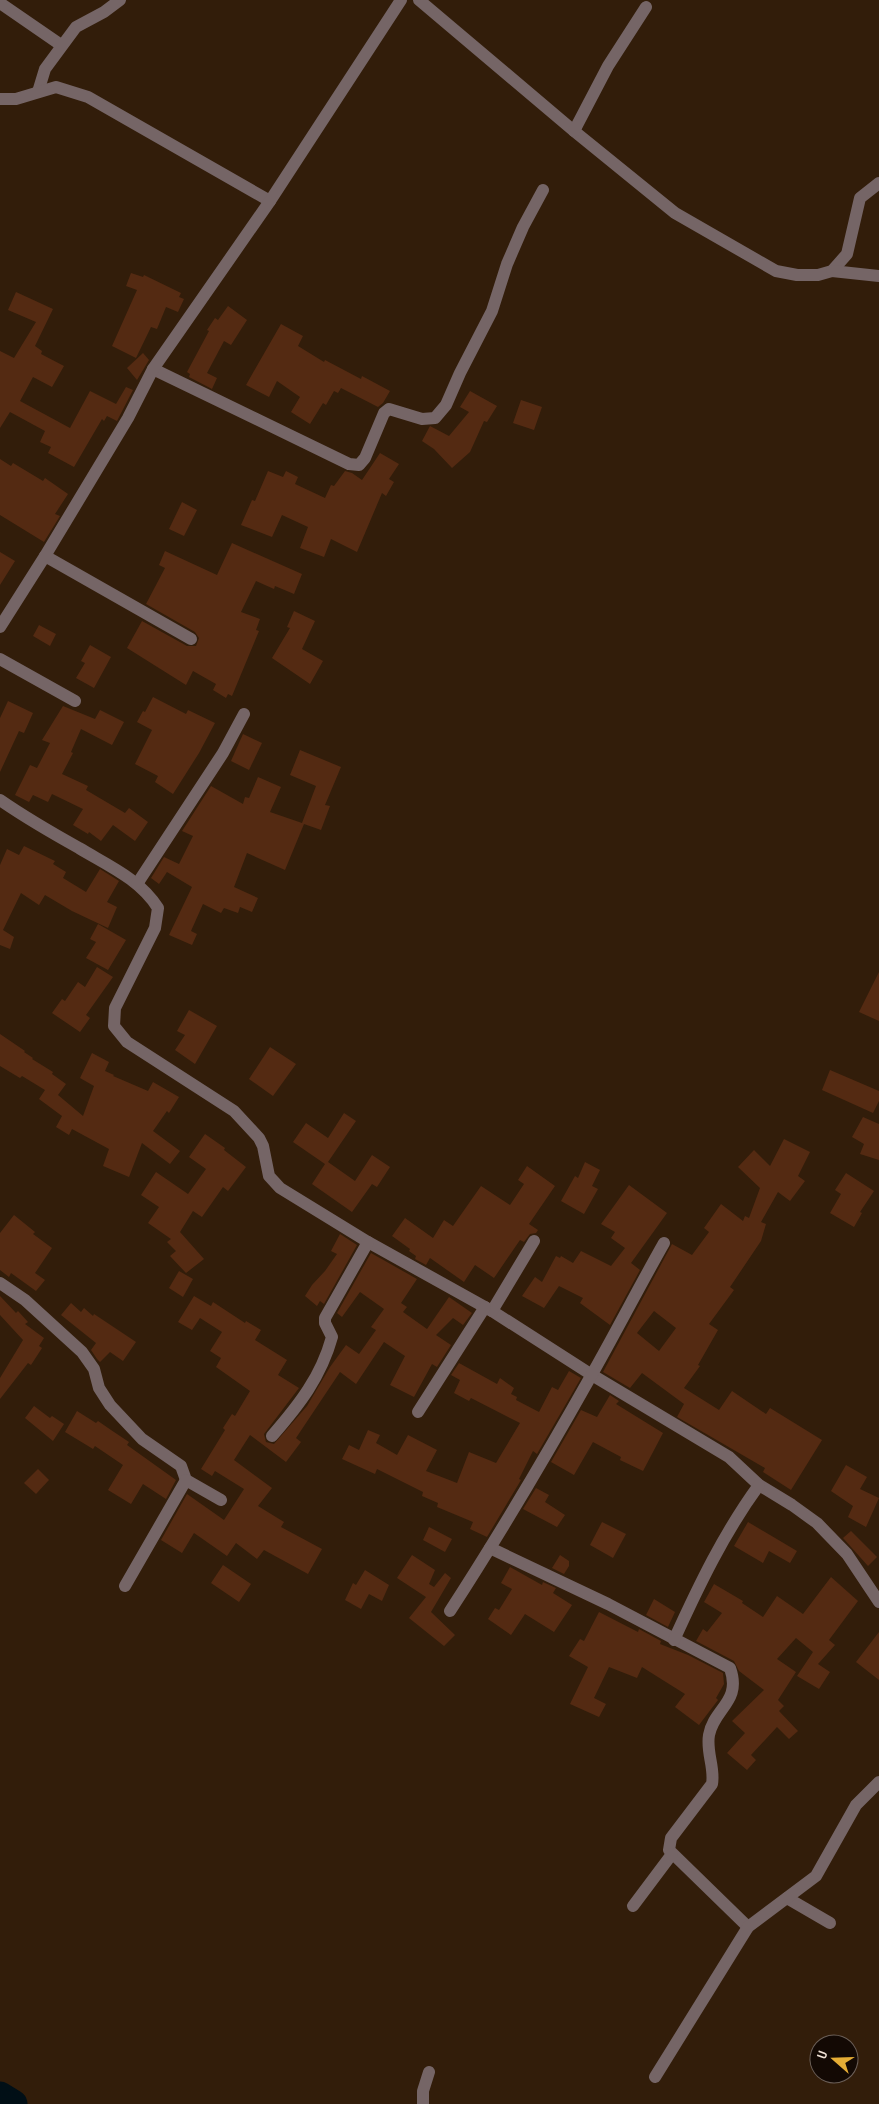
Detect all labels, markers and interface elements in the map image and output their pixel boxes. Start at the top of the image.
north arrow [809,2034,859,2084]
text: U [813,2048,831,2061]

